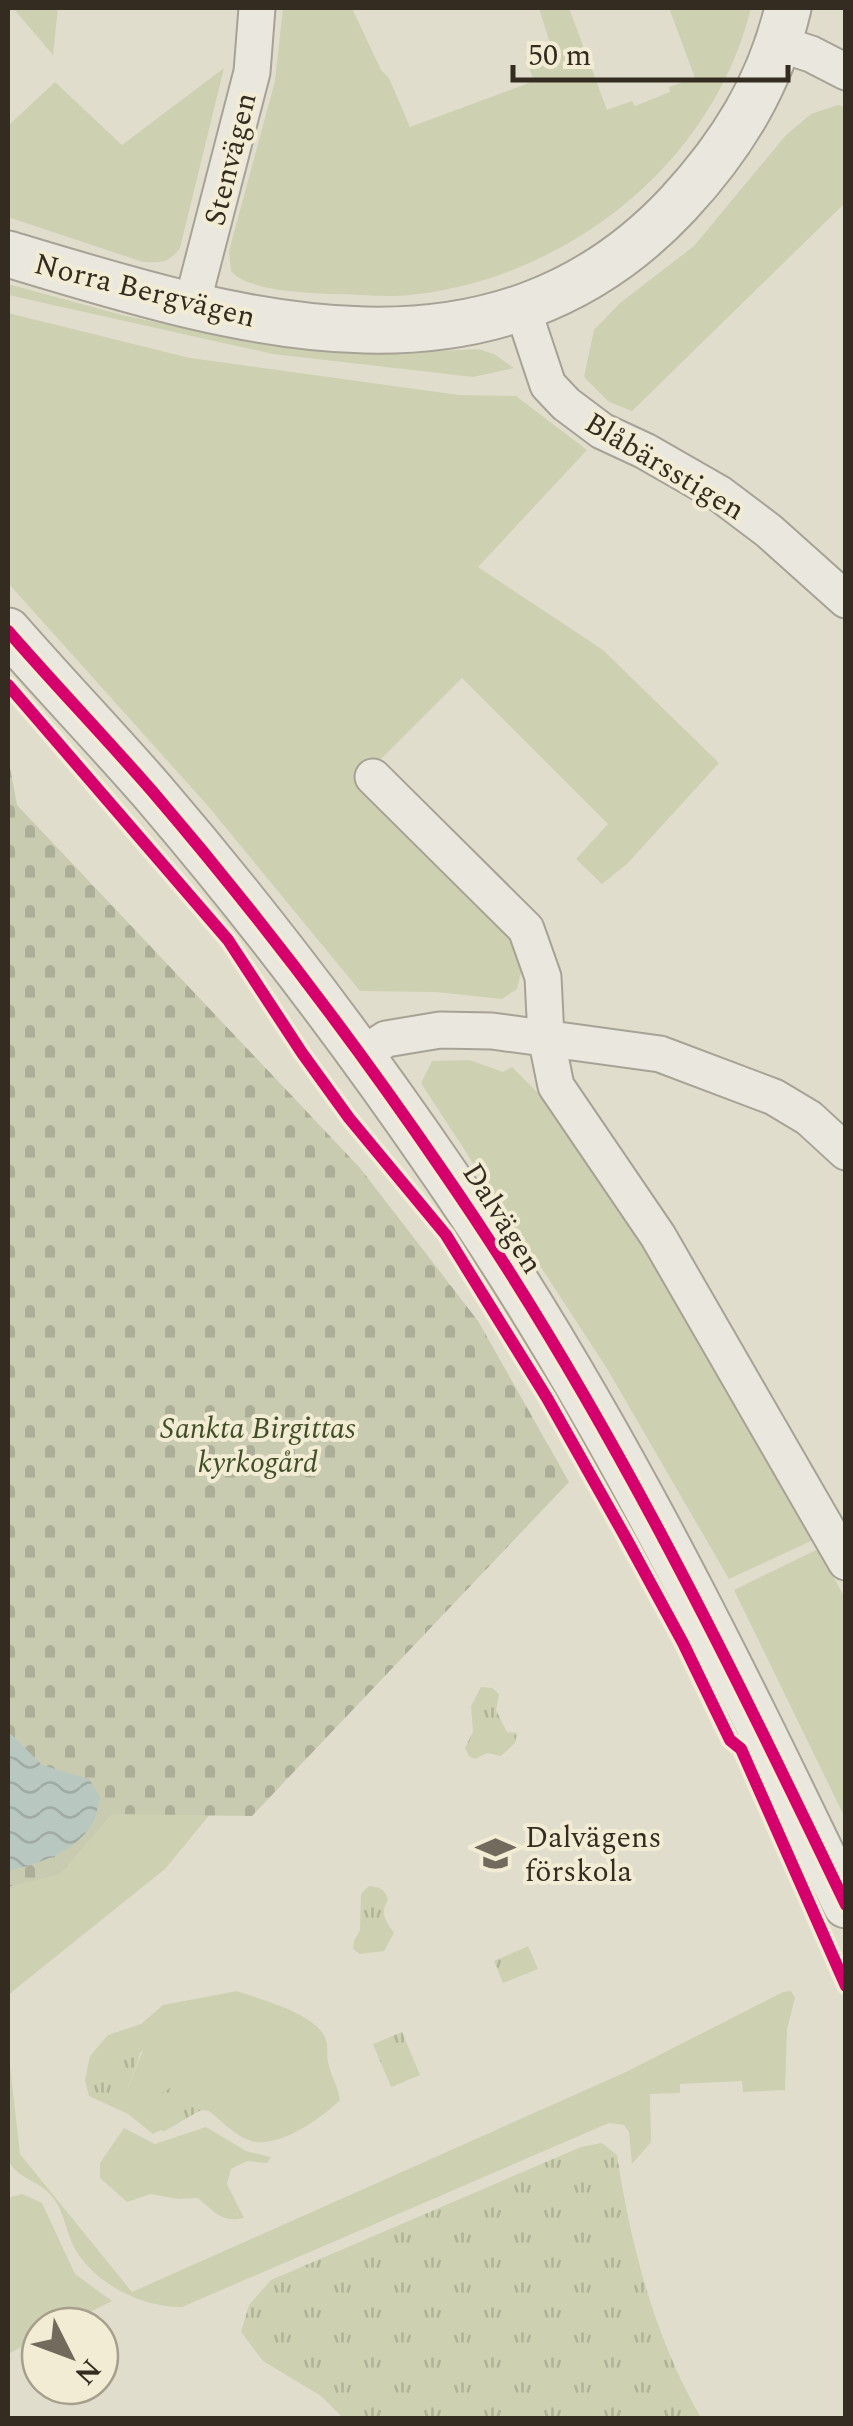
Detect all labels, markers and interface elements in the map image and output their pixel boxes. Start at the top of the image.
scale bar [513,20,788,82]
text: 50 m [528,33,591,79]
street label: Stenvägen [192,88,270,231]
street label: Norra Bergvägen [29,241,260,341]
street label: Blåbärsstigen [576,401,753,533]
street label: Dalvägen [450,1154,554,1283]
park label: Sankta Birgittas kyrkogård [160,1406,356,1486]
place label: Dalvägens förskola [525,1815,662,1895]
school or university icon: Dalvägens förskola [474,1833,516,1875]
north arrow [20,2306,120,2406]
text: N [64,2349,111,2395]

